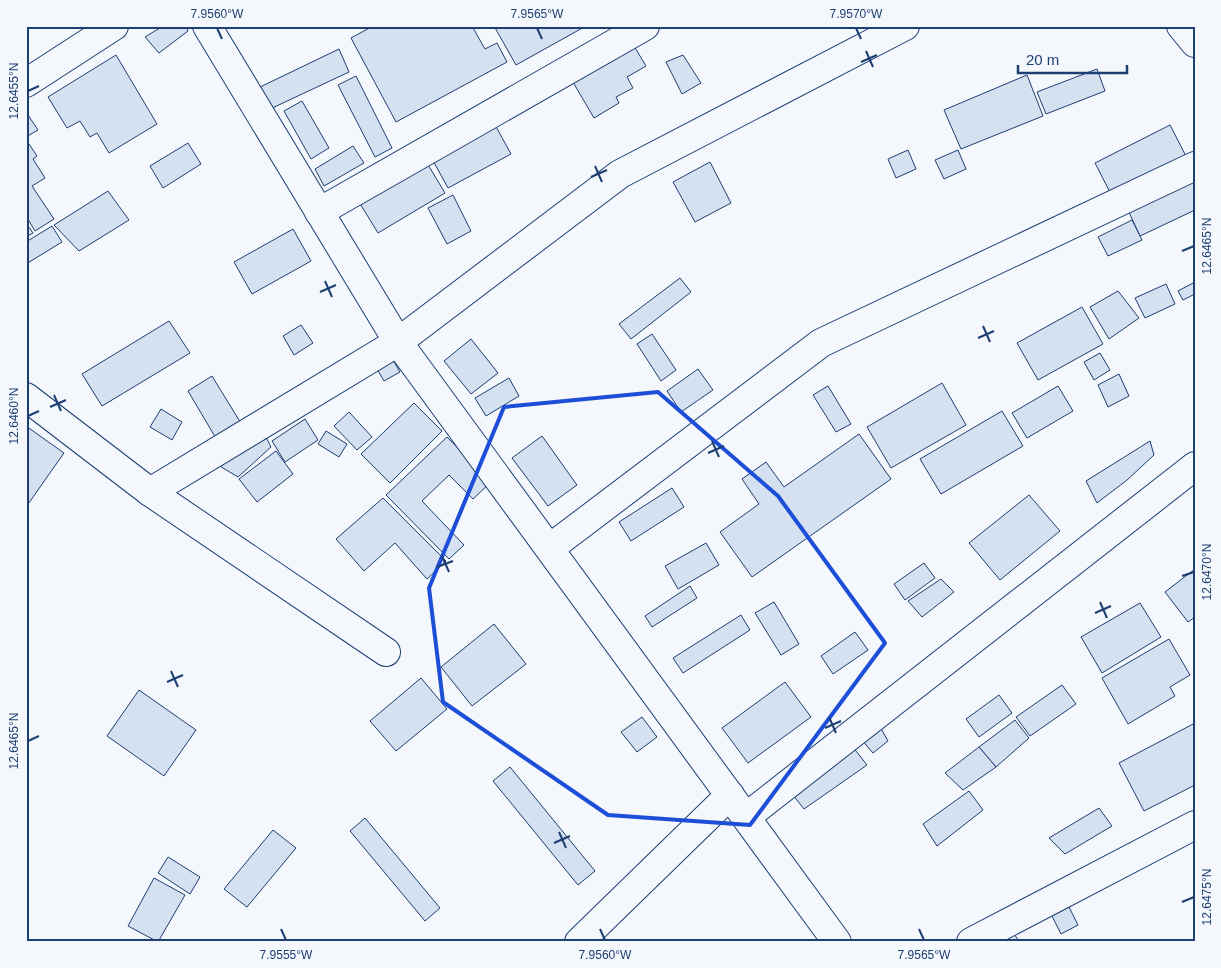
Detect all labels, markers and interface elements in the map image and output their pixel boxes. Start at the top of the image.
text: 7.9560°W [191,7,244,21]
text: 7.9565°W [511,7,564,21]
text: 7.9570°W [830,7,883,21]
scale bar [1018,42,1127,74]
text: 20 m [1026,51,1059,68]
text: 12.6455°N [7,63,21,119]
text: 12.6465°N [1200,218,1214,274]
text: 12.6460°N [7,388,21,444]
text: 12.6470°N [1200,544,1214,600]
text: 12.6465°N [7,713,21,769]
text: 12.6475°N [1200,869,1214,925]
text: 7.9555°W [260,948,313,962]
text: 7.9560°W [579,948,632,962]
text: 7.9565°W [898,948,951,962]

